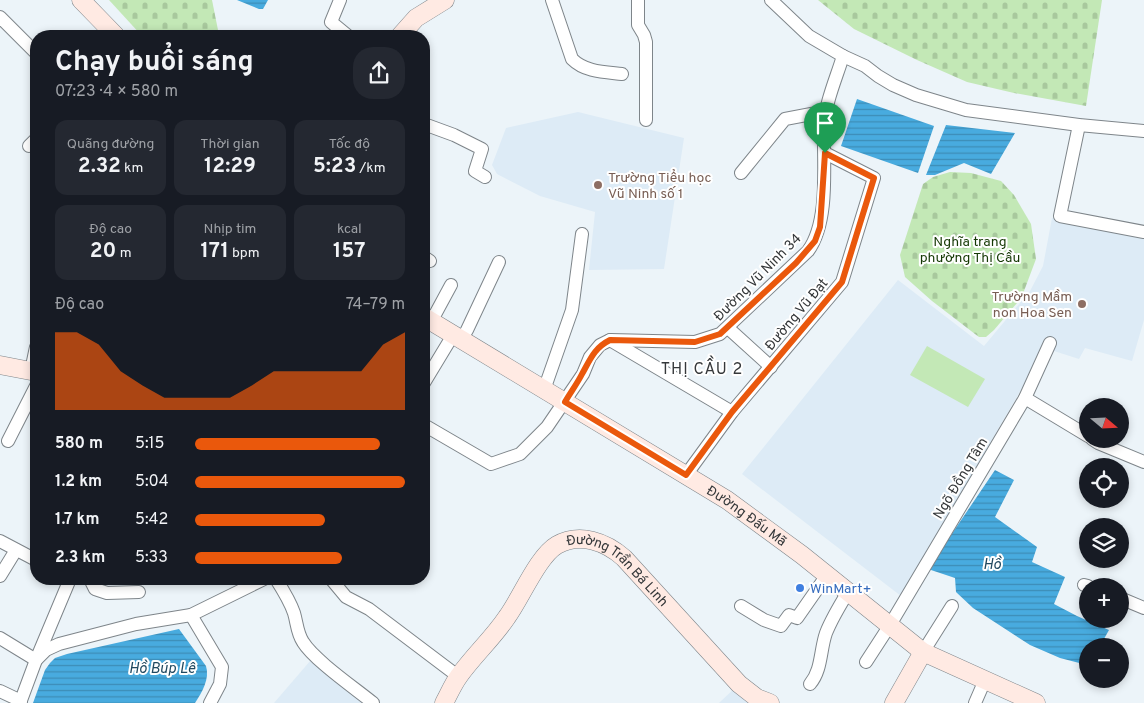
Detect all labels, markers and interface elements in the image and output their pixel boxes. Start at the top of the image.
text: Chạy buổi sáng [55,45,254,81]
button: share [353,47,405,99]
text: 07:23 · 4 × 580 m [55,82,178,102]
pin [804,102,846,153]
icon: arrive [811,109,839,137]
text: Quãng đường [67,136,154,153]
text: Thời gian [200,136,260,153]
text: Tốc độ [329,136,370,153]
text: 2.32 [78,153,121,180]
text: 12:29 [204,153,256,180]
text: 5:23 [313,153,356,180]
text: km [121,160,143,177]
text: /km [356,160,386,177]
place label: Trường Tiểu học Vũ Ninh số 1 [608,169,712,203]
marker: Trường Tiểu học Vũ Ninh số 1 [592,179,604,191]
text: Độ cao [89,221,132,238]
text: Nhịp tim [204,221,256,238]
text: kcal [337,221,362,238]
street label: Đường Vũ Ninh 34 [711,231,805,325]
park label: Nghĩa trang phường Thị Cầu [920,234,1020,267]
text: 20 [90,238,116,265]
text: 171 [200,238,229,265]
text: 157 [333,238,366,265]
text: m [116,245,132,262]
text: bpm [229,245,260,262]
street label: Đường Vũ Đạt [762,275,832,355]
place label: Trường Mầm non Hoa Sen [991,289,1072,322]
text: Độ cao [55,295,104,315]
text: 74–79 m [346,295,405,315]
marker: Trường Mầm non Hoa Sen [1076,298,1088,310]
district label: THỊ CẦU 2 [661,355,743,380]
north arrow [1079,398,1129,448]
map controls [1079,398,1129,688]
text: 580 m [55,434,103,454]
text: 5:15 [135,434,164,454]
street label: Ngõ Đồng Tâm [930,435,992,523]
button: locate [1079,458,1129,508]
text: 1.2 km [55,472,102,492]
text: 5:04 [135,472,169,492]
street label: Đường Đấu Mã [703,483,789,551]
text: 1.7 km [55,510,100,530]
text: 5:42 [135,510,168,530]
button: layers [1079,518,1129,568]
street label: Đường Trần Bá Linh [565,532,671,611]
text: 2.3 km [55,548,105,568]
text: 5:33 [135,548,168,568]
water label: Hồ [983,555,1003,575]
button: + [1079,578,1129,628]
place label: WinMart+ [810,581,872,598]
marker: WinMart+ [794,582,806,594]
button: − [1079,638,1129,688]
water label: Hồ Búp Lê [129,659,196,679]

